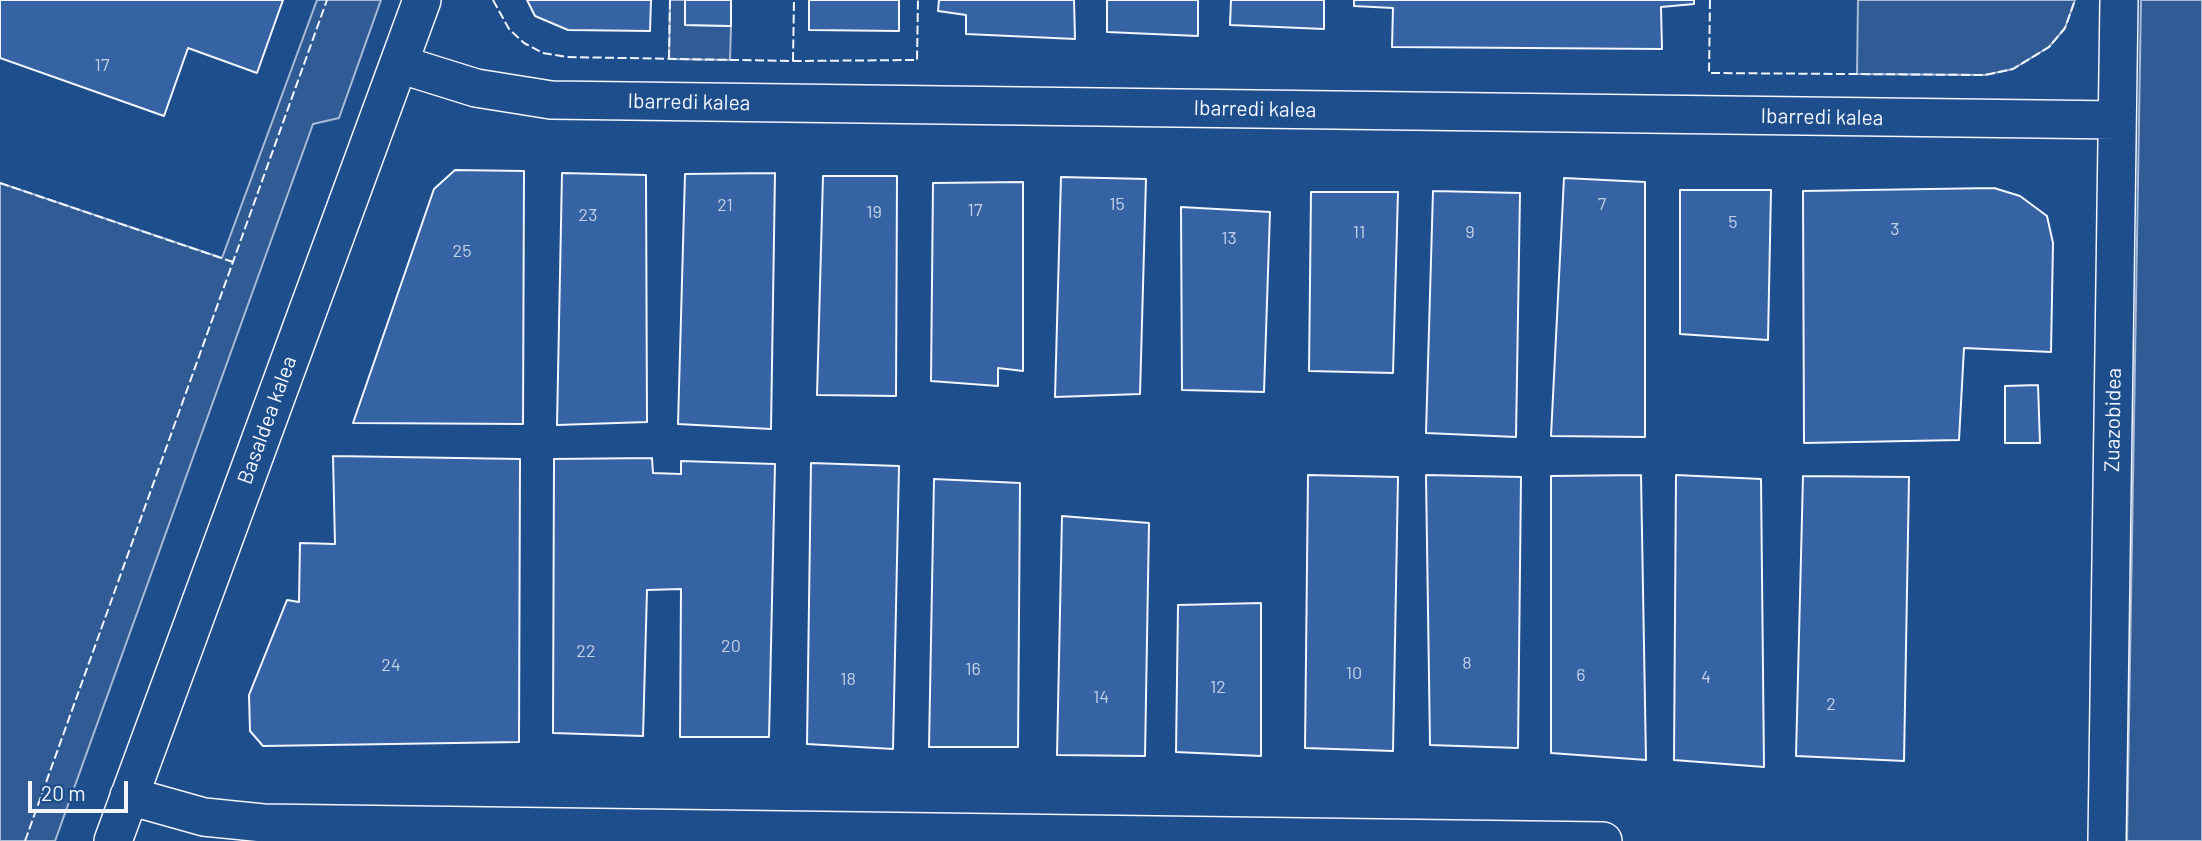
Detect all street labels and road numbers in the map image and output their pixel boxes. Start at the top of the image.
street label: Ibarredi kalea [627,88,751,116]
street label: Ibarredi kalea [1193,95,1317,123]
street label: Ibarredi kalea [1760,103,1884,131]
street label: Basaldea kalea [232,352,302,488]
street label: Zuazobidea [2099,368,2127,472]

